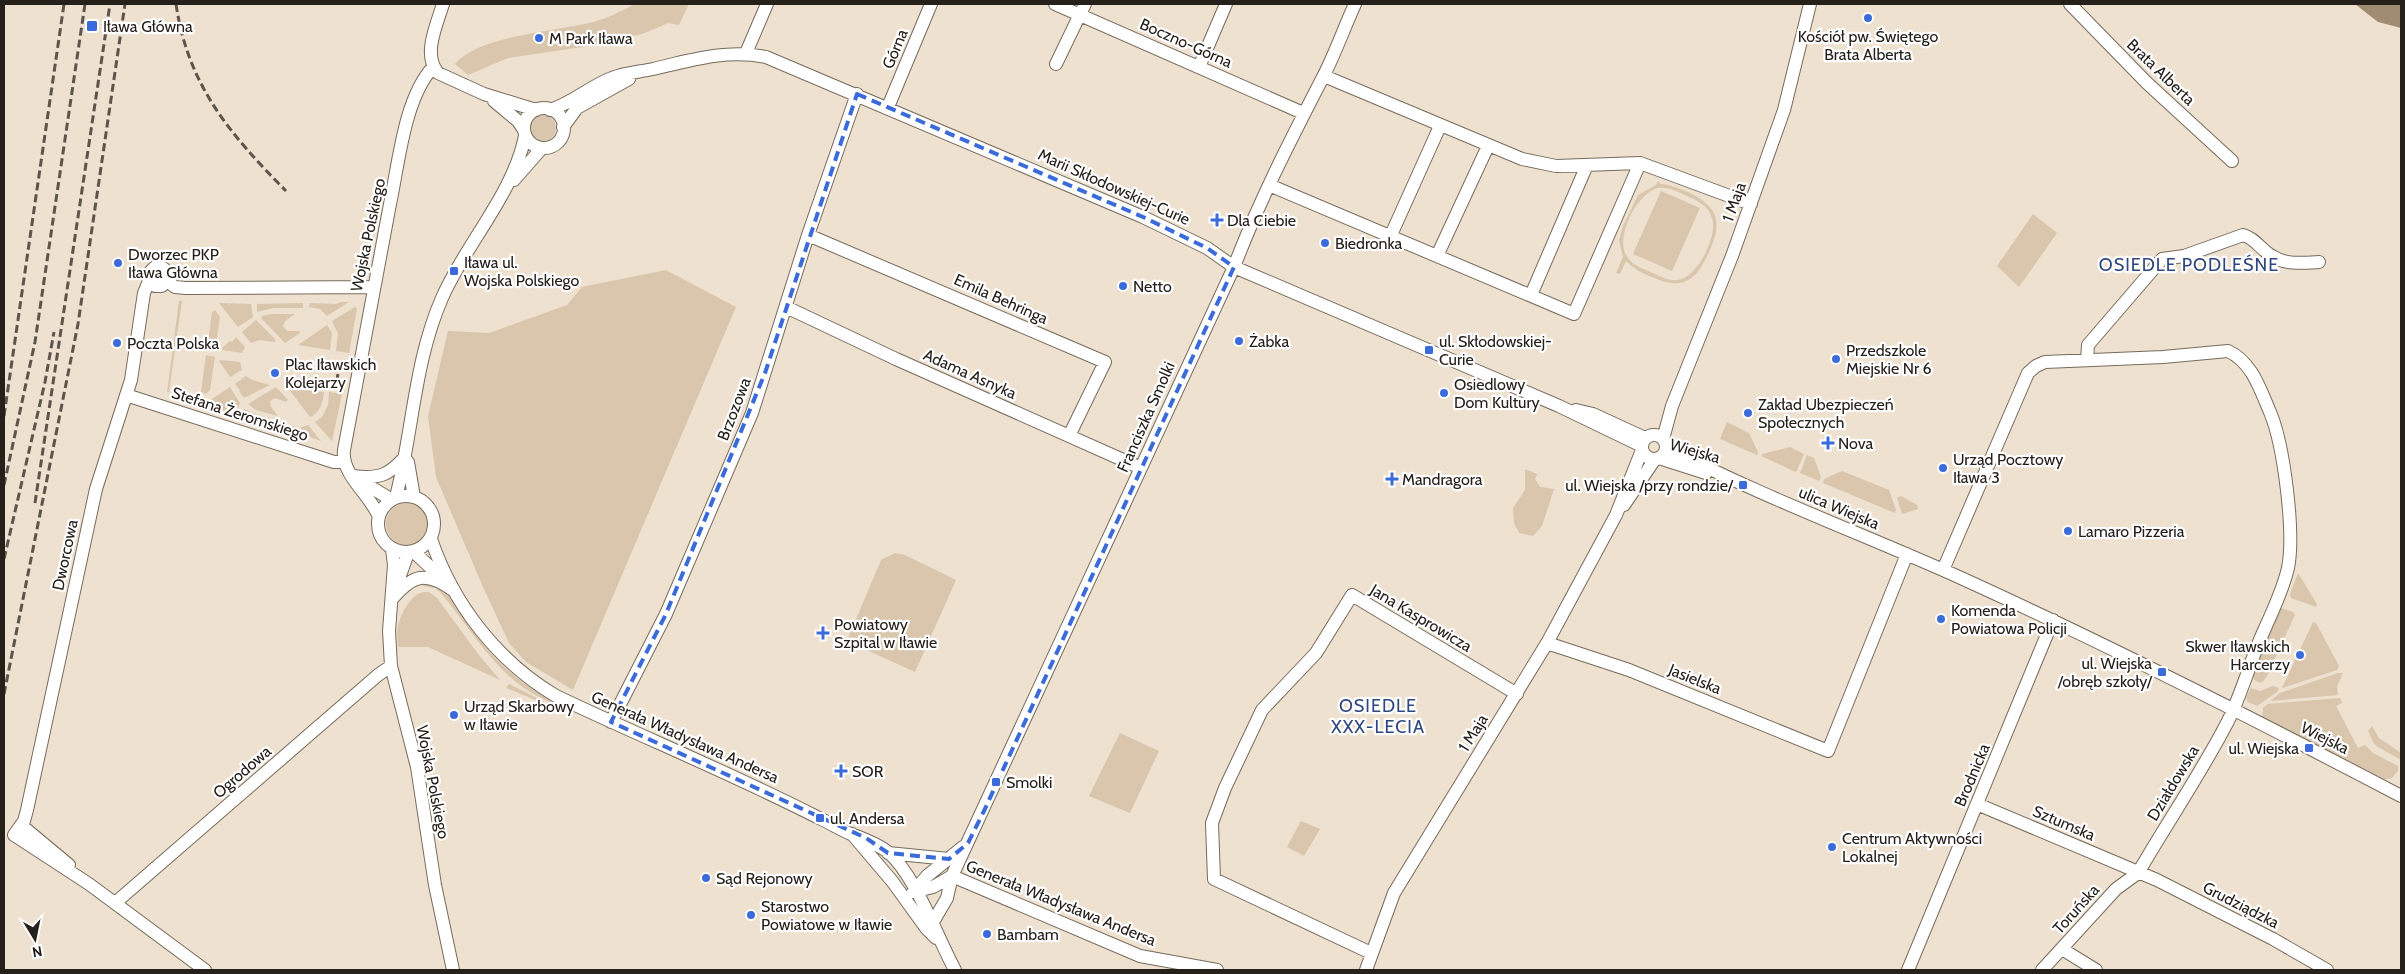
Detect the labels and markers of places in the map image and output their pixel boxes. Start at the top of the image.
marker: Kościół pw. Świętego Brata Alberta [1862,12,1874,24]
place label: Iława Główna [103,17,193,36]
marker: Iława Główna [85,19,99,33]
place label: Kościół pw. Świętego Brata Alberta [1798,27,1939,64]
place label: M Park Iława [549,29,633,48]
marker: M Park Iława [533,32,545,44]
place label: Dla Ciebie [1227,211,1296,230]
marker: Dla Ciebie [1211,214,1223,226]
place label: Biedronka [1335,234,1403,253]
marker: Biedronka [1319,237,1331,249]
place label: Dworzec PKP Iława Główna [128,245,219,282]
place label: Iława ul. Wojska Polskiego [464,253,580,290]
marker: Dworzec PKP Iława Główna [112,257,124,269]
marker: Iława ul. Wojska Polskiego [448,265,460,277]
place label: Netto [1133,277,1172,296]
marker: Netto [1117,280,1129,292]
place label: Żabka [1249,332,1289,351]
place label: ul. Skłodowskiej- Curie [1439,332,1552,369]
place label: Poczta Polska [127,334,219,353]
marker: Żabka [1233,335,1245,347]
marker: Poczta Polska [111,337,123,349]
place label: Przedszkole Miejskie Nr 6 [1846,341,1932,378]
marker: ul. Skłodowskiej- Curie [1423,344,1435,356]
marker: Przedszkole Miejskie Nr 6 [1830,353,1842,365]
place label: Plac Iławskich Kolejarzy [285,355,376,392]
marker: Plac Iławskich Kolejarzy [269,367,281,379]
place label: Osiedlowy Dom Kultury [1454,375,1540,412]
marker: Osiedlowy Dom Kultury [1438,387,1450,399]
place label: Zakład Ubezpieczeń Społecznych [1758,395,1894,432]
marker: Zakład Ubezpieczeń Społecznych [1742,407,1754,419]
place label: Nova [1838,434,1873,453]
marker: Nova [1822,437,1834,449]
place label: Urząd Pocztowy Iława 3 [1953,450,2063,487]
marker: Urząd Pocztowy Iława 3 [1937,462,1949,474]
place label: Mandragora [1402,470,1483,489]
marker: Mandragora [1386,473,1398,485]
place label: ul. Wiejska /przy rondzie/ [1565,476,1734,495]
marker: ul. Wiejska /przy rondzie/ [1737,479,1749,491]
place label: Lamaro Pizzeria [2078,522,2185,541]
marker: Lamaro Pizzeria [2062,525,2074,537]
place label: Komenda Powiatowa Policji [1951,601,2067,638]
marker: Komenda Powiatowa Policji [1935,613,1947,625]
place label: Powiatowy Szpital w Iławie [834,615,937,652]
marker: Powiatowy Szpital w Iławie [816,626,830,640]
place label: Skwer Iławskich Harcerzy [2185,637,2290,674]
marker: Skwer Iławskich Harcerzy [2294,649,2306,661]
place label: ul. Wiejska /obręb szkoły/ [2057,654,2153,691]
marker: ul. Wiejska /obręb szkoły/ [2156,666,2168,678]
place label: Urząd Skarbowy w Iławie [464,697,574,734]
marker: Urząd Skarbowy w Iławie [448,709,460,721]
place label: ul. Wiejska [2228,739,2299,758]
marker: ul. Wiejska [2303,742,2315,754]
place label: SOR [852,762,884,781]
marker: SOR [834,764,848,778]
place label: Smolki [1006,773,1052,792]
marker: Smolki [990,776,1002,788]
place label: ul. Andersa [830,809,905,828]
marker: ul. Andersa [814,812,826,824]
place label: Centrum Aktywności Lokalnej [1842,829,1982,866]
marker: Centrum Aktywności Lokalnej [1826,841,1838,853]
place label: Sąd Rejonowy [716,869,813,888]
marker: Sąd Rejonowy [700,872,712,884]
place label: Starostwo Powiatowe w Iławie [761,897,892,934]
marker: Starostwo Powiatowe w Iławie [745,909,757,921]
place label: Bambam [997,925,1059,944]
marker: Bambam [981,928,993,940]

